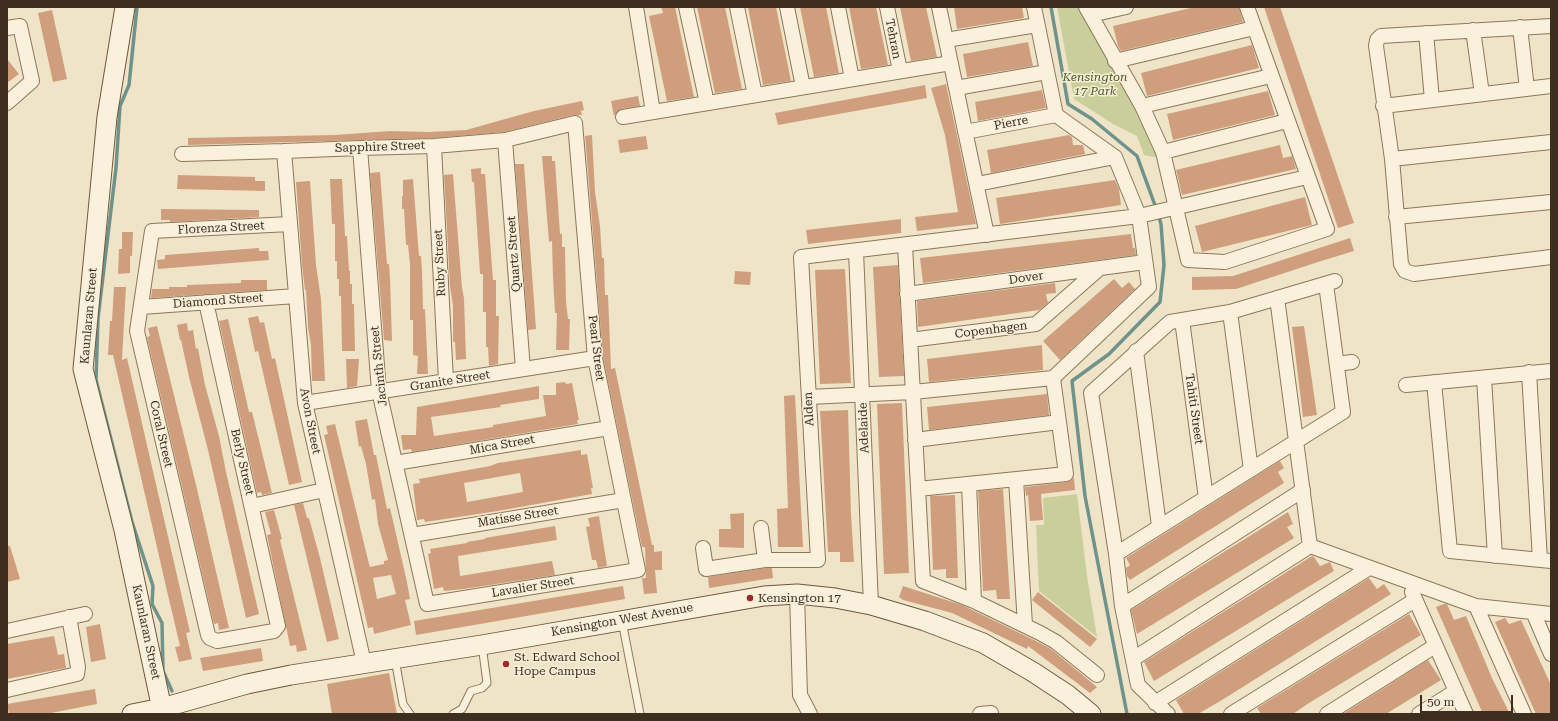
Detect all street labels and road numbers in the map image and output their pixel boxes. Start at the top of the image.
street label: Tehran [882,18,904,60]
street label: Pierre [993,113,1029,133]
street label: Sapphire Street [335,138,425,156]
street label: Quartz Street [504,215,524,293]
street label: Florenza Street [177,219,265,237]
street label: Ruby Street [431,229,449,297]
street label: Kaunlaran Street [78,267,100,365]
street label: Dover [1008,268,1044,288]
street label: Diamond Street [172,291,264,311]
street label: Pearl Street [585,314,607,382]
street label: Copenhagen [954,318,1028,342]
street label: Jacinth Street [368,325,390,407]
street label: Granite Street [409,368,491,394]
street label: Tahiti Street [1182,373,1206,445]
street label: Avon Street [297,387,323,455]
street label: Alden [801,391,817,427]
street label: Coral Street [146,399,176,469]
street label: Adelaide [856,402,872,454]
street label: Berly Street [227,427,257,497]
street label: Mica Street [468,432,536,458]
street label: Matisse Street [477,504,559,530]
street label: Lavalier Street [491,573,575,601]
street label: Kaunlaran Street [129,583,163,681]
street label: Kensington West Avenue [550,600,694,640]

